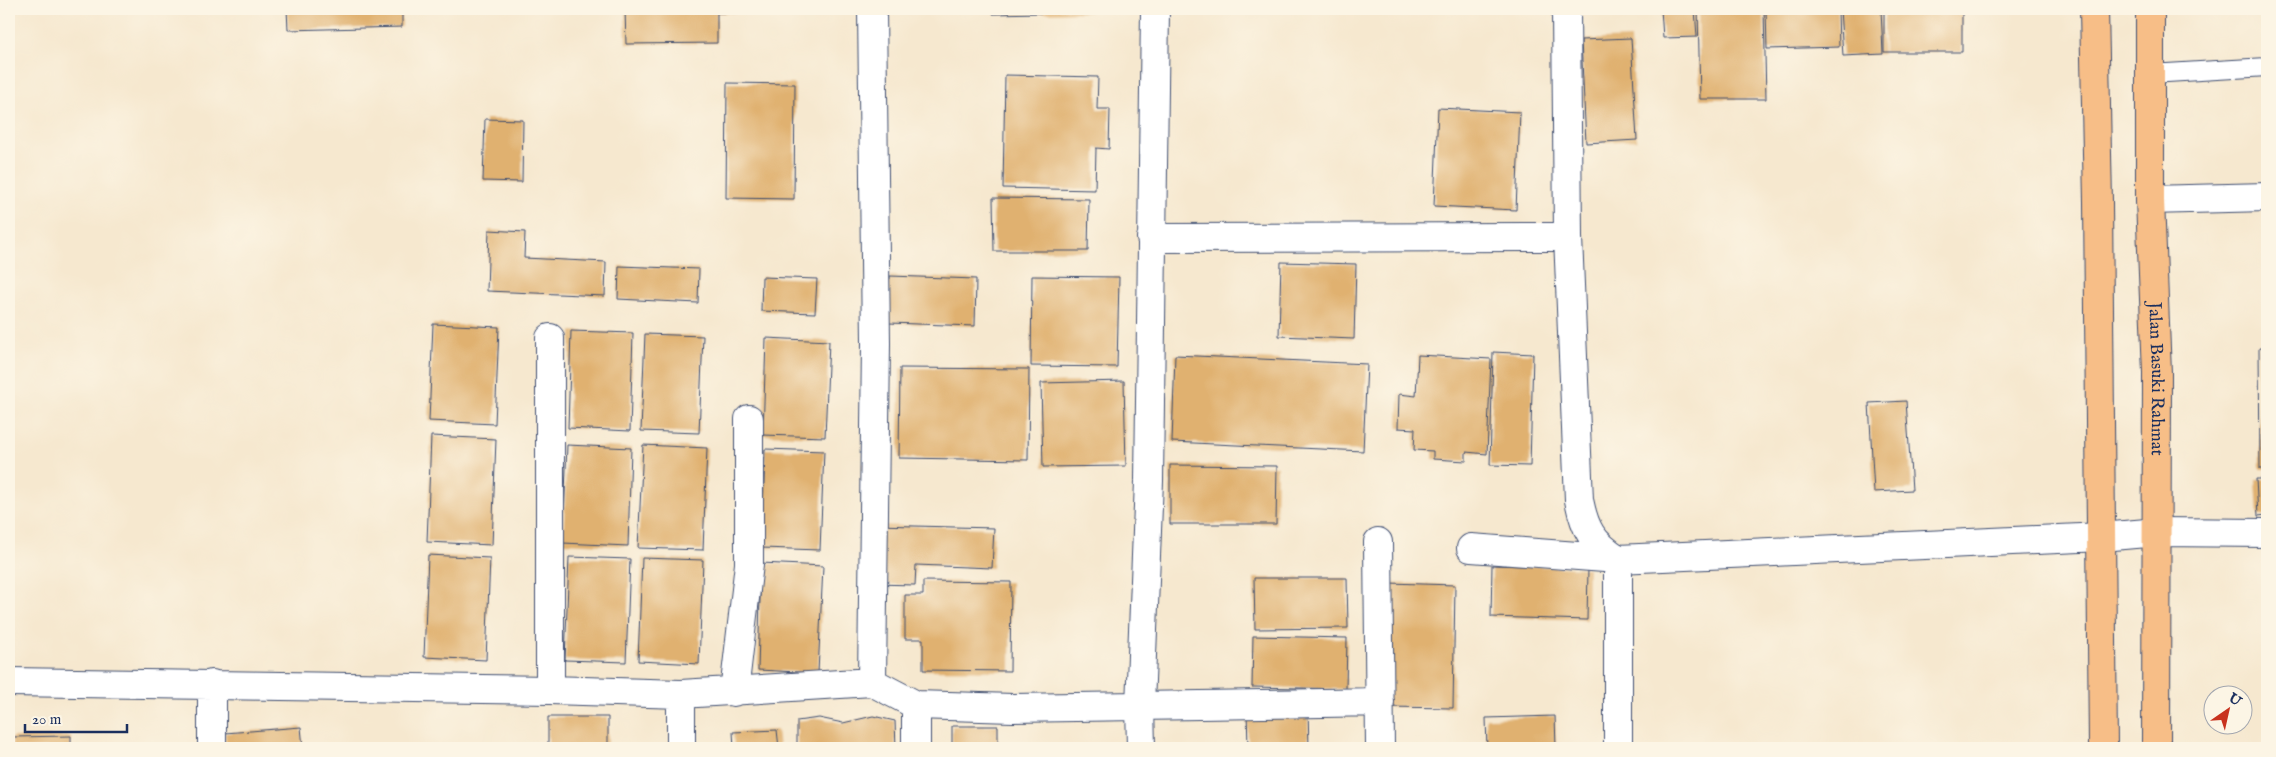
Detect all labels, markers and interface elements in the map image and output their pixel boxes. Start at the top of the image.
street label: Jalan Basuki Rahmat [2143,300,2169,456]
north arrow [2204,684,2254,734]
text: U [2224,689,2246,711]
scale bar [25,702,128,734]
text: 20 m [32,710,62,729]

